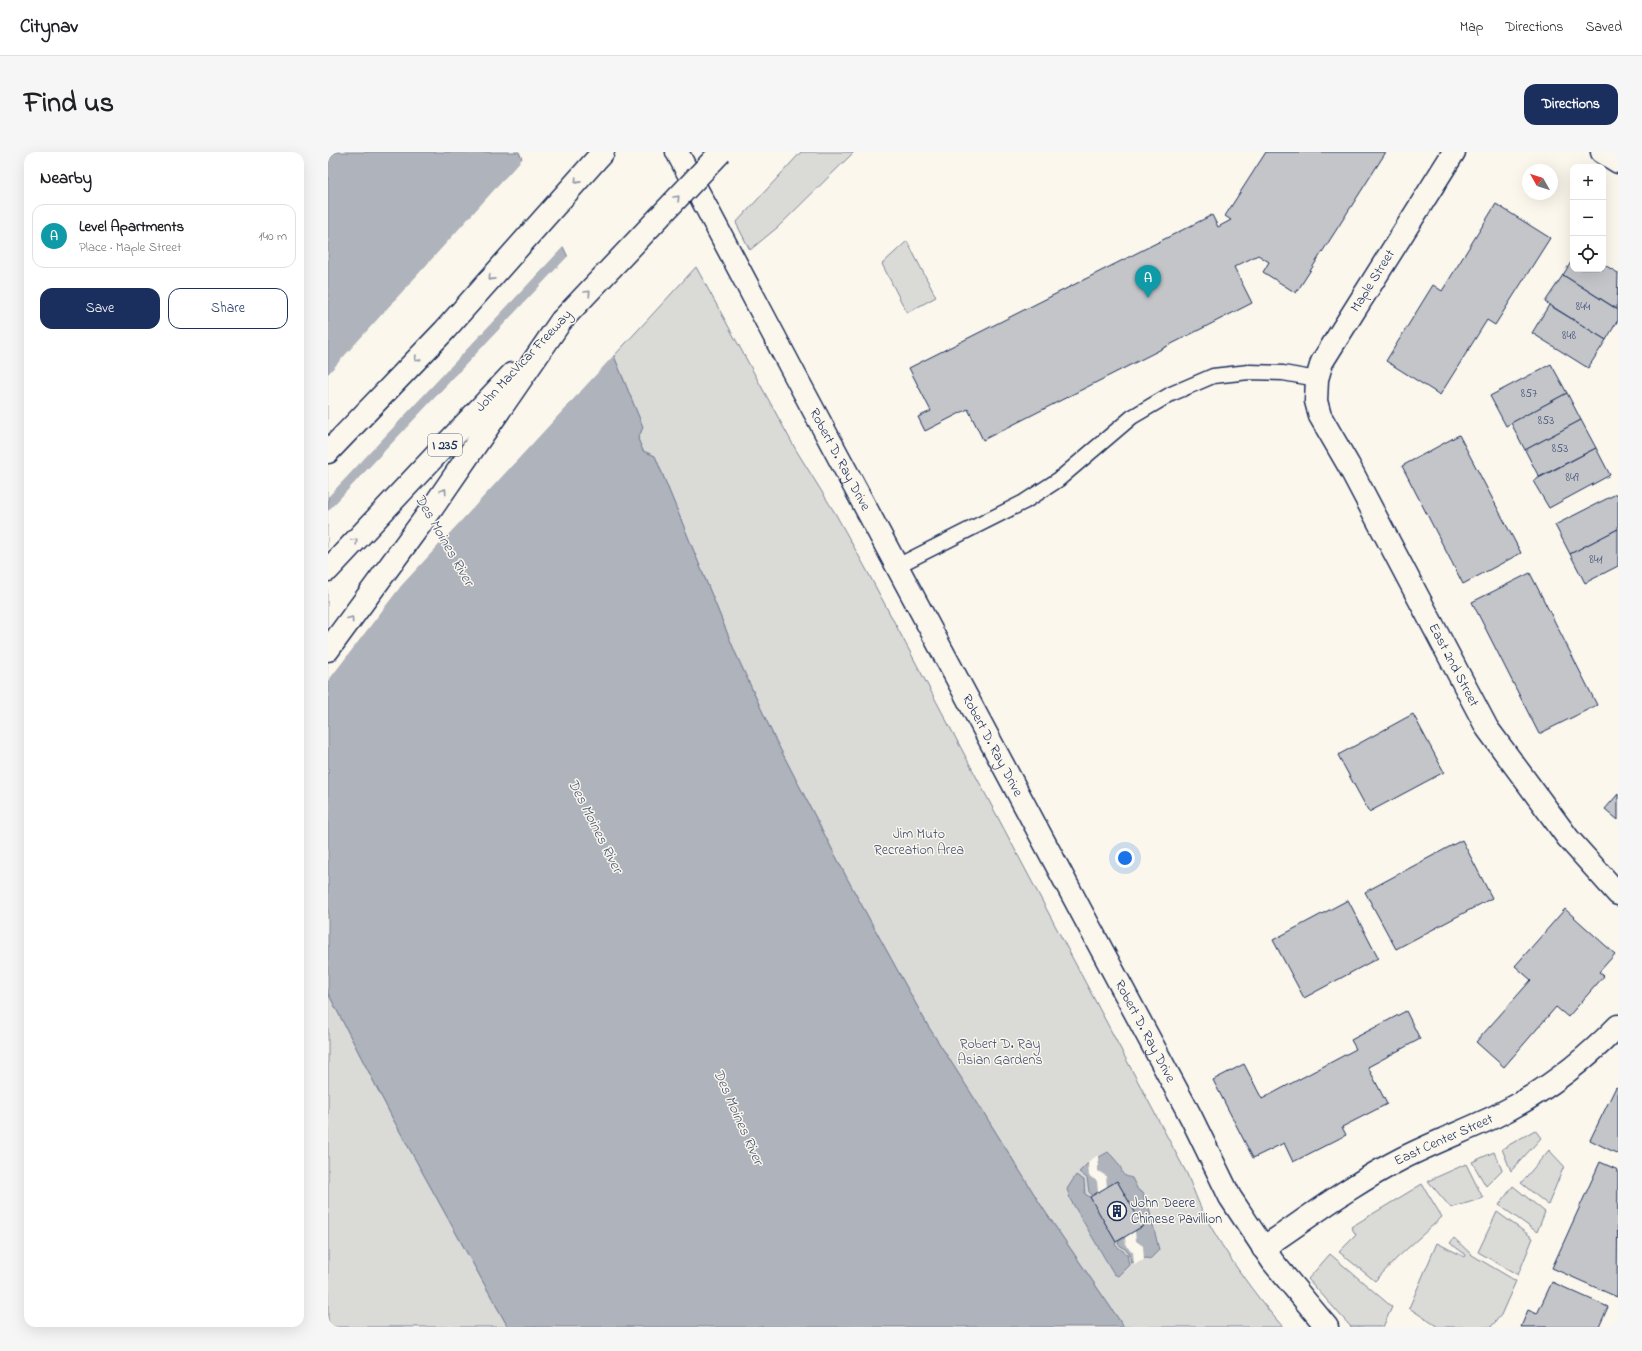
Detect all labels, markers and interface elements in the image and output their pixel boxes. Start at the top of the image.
text: Citynav [20,14,78,41]
text: Map [1460,17,1483,38]
text: Directions [1505,17,1563,38]
text: Saved [1585,17,1622,38]
text: Find us [24,84,114,125]
button: Directions [1524,84,1618,125]
north arrow [1522,164,1558,200]
map controls [1570,164,1606,272]
button: + [1570,164,1606,200]
text: Nearby [40,166,92,191]
one-way arrow [574,176,582,184]
one-way arrow [672,195,680,203]
button: − [1570,200,1606,236]
text: Level Apartments [79,216,184,238]
text: A [50,227,58,246]
text: 140 m [259,227,287,246]
button: locate [1570,236,1606,272]
text: Place · Maple Street [79,238,181,257]
street label: Maple Street [1345,245,1401,317]
pin: A [1135,265,1161,298]
one-way arrow [488,273,495,281]
button: Save [40,288,160,329]
button: Share [168,288,288,329]
one-way arrow [583,290,591,298]
house number: 844 [1576,298,1590,316]
street label: John MacVicar Freeway [471,305,578,418]
house number: 848 [1562,327,1576,345]
one-way arrow [414,354,422,362]
house number: 857 [1521,385,1537,403]
street label: Robert D. Ray Drive [804,405,876,515]
house number: 853 [1538,412,1554,430]
road number: I 235 [428,434,462,456]
house number: 853 [1552,440,1568,458]
house number: 849 [1565,469,1579,487]
one-way arrow [439,488,447,495]
water label: Des Moines River [409,490,480,592]
one-way arrow [350,539,357,546]
house number: 841 [1589,551,1603,569]
one-way arrow [346,616,353,623]
street label: East 2nd Street [1423,619,1485,711]
street label: Robert D. Ray Drive [957,690,1029,801]
water label: Des Moines River [562,775,629,879]
park label: Jim Muto Recreation Area [874,824,964,861]
your location [1115,848,1135,868]
street label: Robert D. Ray Drive [1109,976,1181,1087]
park label: Robert D. Ray Asian Gardens [957,1034,1043,1071]
water label: Des Moines River [707,1066,770,1171]
street label: East Center Street [1390,1108,1497,1171]
place label: John Deere Chinese Pavillion [1131,1193,1222,1230]
building icon: John Deere Chinese Pavillion [1106,1200,1128,1222]

